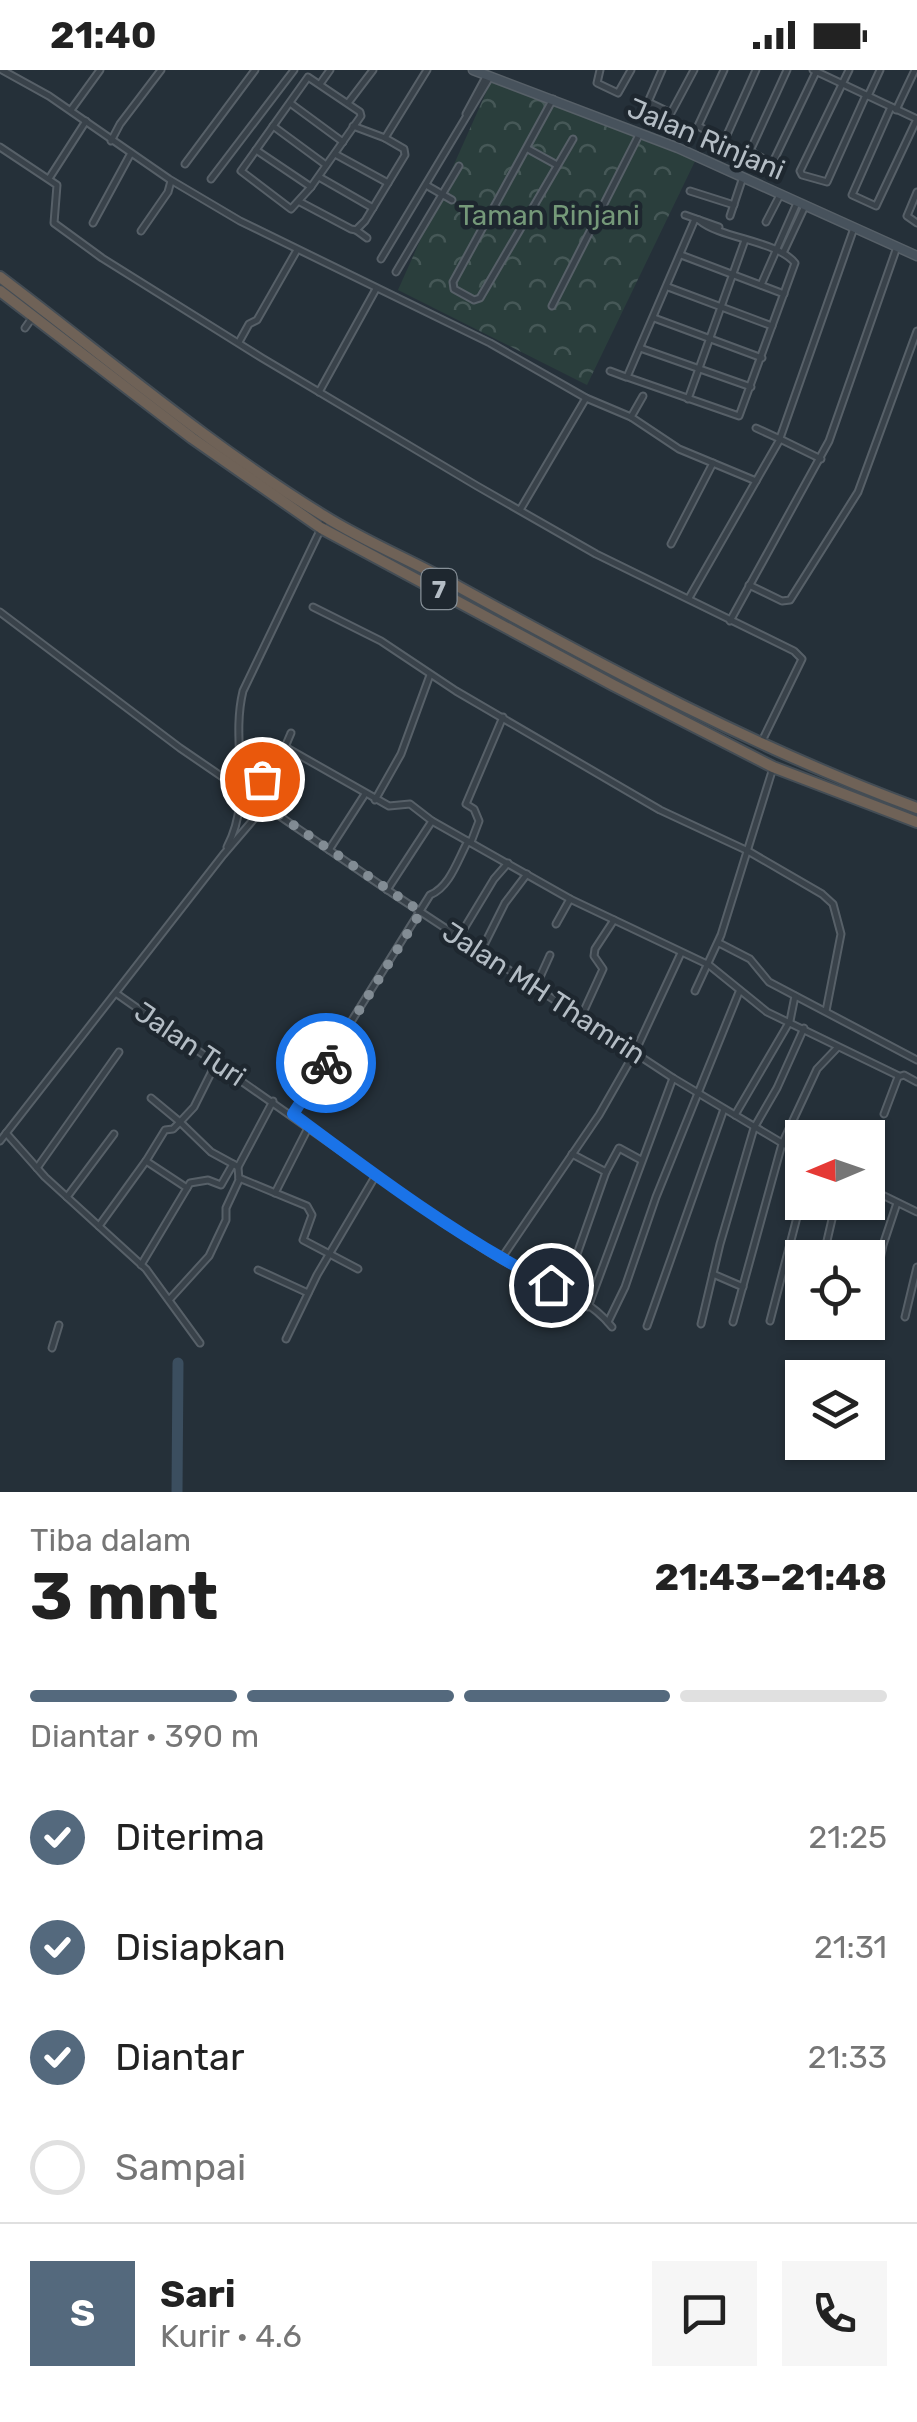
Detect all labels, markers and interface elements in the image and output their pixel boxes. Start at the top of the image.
text: 21:40 [50,12,156,58]
street label: Jalan Rinjani [622,91,790,187]
park label: Taman Rinjani [458,199,640,232]
road number: 7 [422,569,456,609]
pin [220,737,305,822]
icon: bag [235,752,290,807]
street label: Jalan MH Thamrin [436,915,652,1071]
street label: Jalan Turi [128,995,252,1093]
courier [276,1013,376,1113]
icon: bike [299,1036,354,1091]
north arrow [785,1120,885,1220]
map controls [785,1120,885,1460]
button: locate [785,1240,885,1340]
pin [509,1243,594,1328]
icon: home [524,1258,579,1313]
button: layers [785,1360,885,1460]
text: Tiba dalam [30,1521,191,1559]
text: 21:43–21:48 [654,1554,887,1600]
text: 3 mnt [30,1558,218,1635]
text: Diantar · 390 m [30,1717,259,1755]
icon: check [30,1810,85,1865]
text: Diterima [115,1814,265,1860]
text: 21:25 [809,1818,887,1856]
icon: check [30,1920,85,1975]
text: Disiapkan [115,1924,286,1970]
text: 21:31 [814,1928,887,1966]
icon: check [30,2030,85,2085]
text: Diantar [115,2034,244,2080]
text: 21:33 [808,2038,887,2076]
text: Sampai [115,2144,246,2190]
button: chat [652,2261,757,2366]
button: phone [782,2261,887,2366]
text: Sari [160,2271,236,2317]
text: S [70,2290,95,2336]
text: Kurir · 4.6 [160,2317,302,2355]

